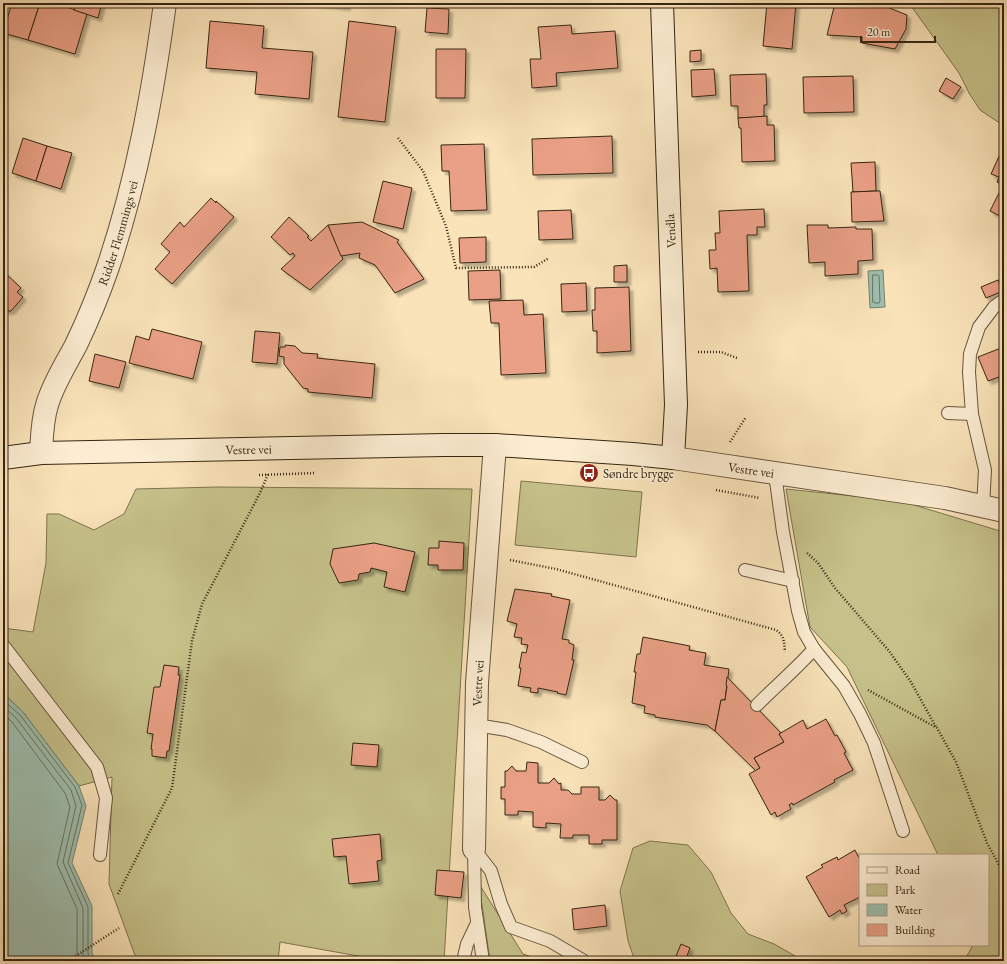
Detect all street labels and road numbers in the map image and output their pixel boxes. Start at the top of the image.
street label: Ridder Flemmings vei [94,179,142,288]
street label: Vendla [661,213,680,249]
street label: Vestre vei [225,440,272,458]
street label: Vestre vei [727,458,775,482]
street label: Vestre vei [469,659,488,706]

